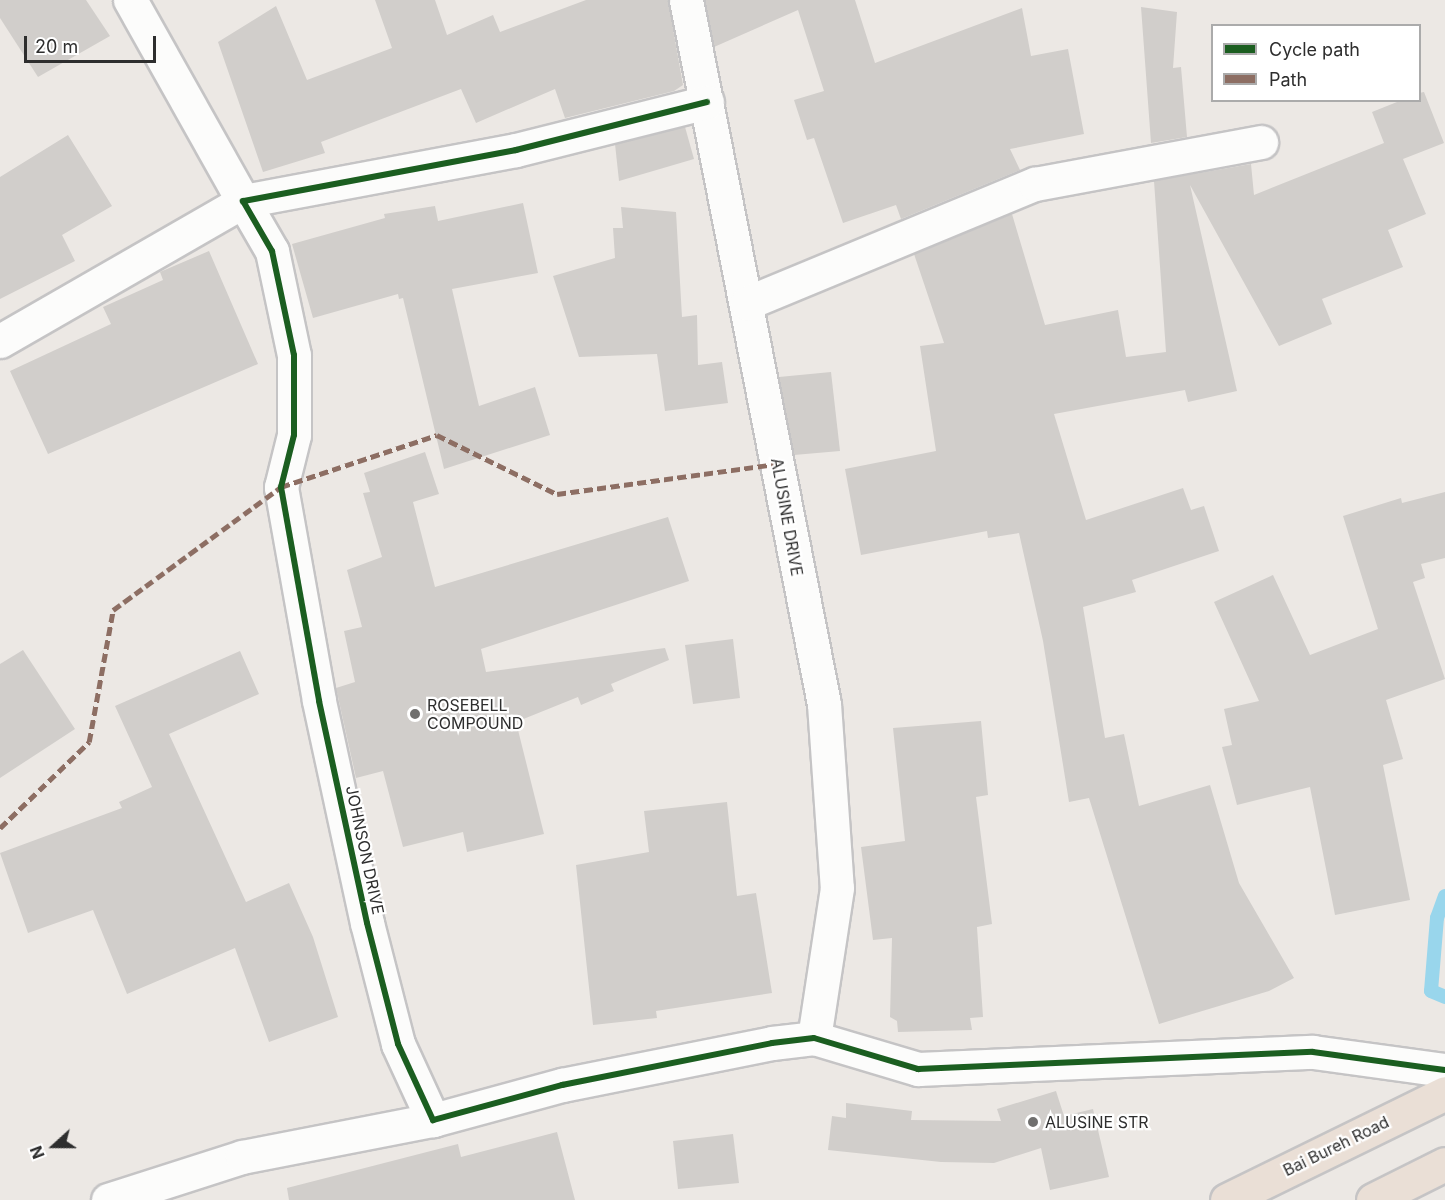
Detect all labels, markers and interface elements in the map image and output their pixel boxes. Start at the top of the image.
scale bar [27,24,159,62]
legend [1211,24,1421,102]
text: 20 m [35,36,78,57]
text: Cycle path [1269,39,1360,60]
text: Path [1269,69,1307,90]
street label: ALUSINE DRIVE [767,456,807,578]
place label: ROSEBELL COMPOUND [427,695,523,733]
marker: ROSEBELL COMPOUND [408,707,422,721]
street label: JOHNSON DRIVE [342,784,388,916]
place label: ALUSINE STR [1045,1112,1149,1132]
street label: Bai Bureh Road [1280,1112,1392,1180]
marker: ALUSINE STR [1026,1115,1040,1129]
north arrow [24,1116,84,1176]
text: N [26,1143,49,1162]

